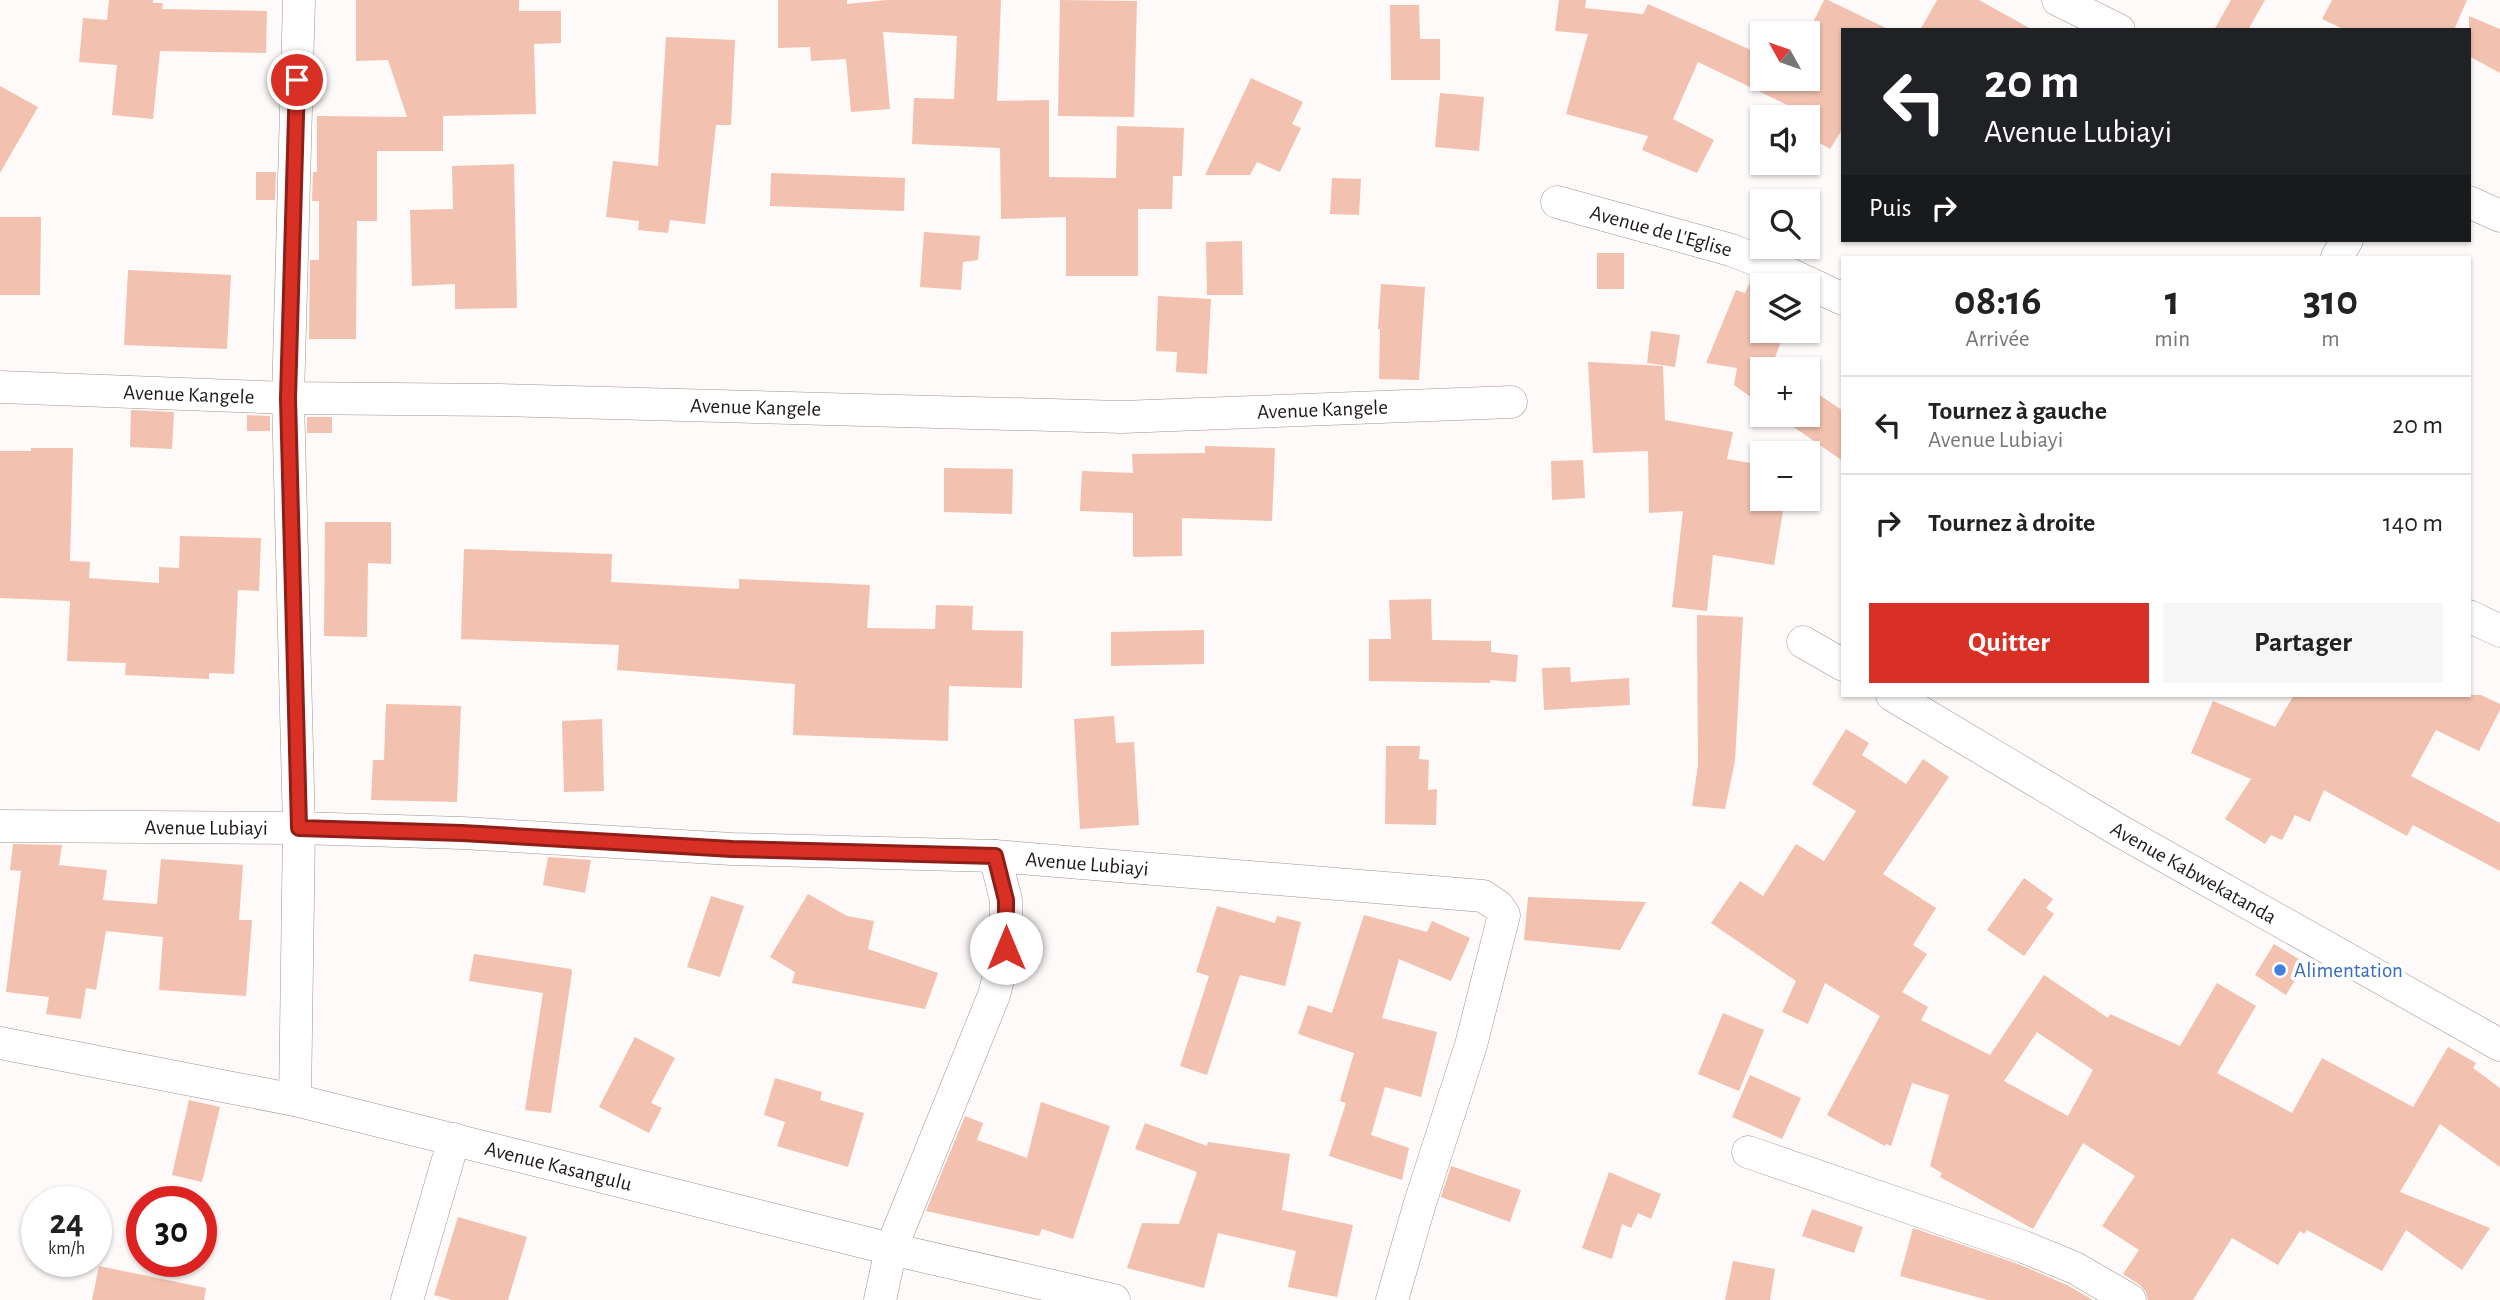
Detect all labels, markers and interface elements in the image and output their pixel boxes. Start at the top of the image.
north arrow [1750,21,1820,91]
map controls [1750,21,1820,511]
pin [267,50,327,110]
icon: left [1869,56,1960,147]
text: 20 m [1984,58,2080,107]
icon: arrive [278,61,316,99]
button: sound [1750,105,1820,175]
text: Avenue Lubiayi [1984,116,2172,148]
button: search [1750,189,1820,259]
icon: right [1925,189,1963,227]
text: Puis [1869,195,1911,221]
street label: Avenue de L'Eglise [1588,202,1734,261]
button: layers [1750,273,1820,343]
text: 08:16 [1954,280,2041,322]
text: 1 [2165,280,2180,322]
text: 310 [2303,280,2358,322]
text: Arrivée [1966,328,2030,351]
text: min [2154,328,2190,351]
text: m [2321,328,2340,351]
button: + [1750,357,1820,427]
street label: Avenue Kangele [123,382,255,408]
street label: Avenue Kangele [690,395,822,420]
street label: Avenue Kangele [1256,397,1388,423]
text: Tournez à gauche [1928,398,2107,424]
icon: left [1869,406,1907,444]
text: 20 m [2392,412,2443,438]
text: Avenue Lubiayi [1928,429,2063,452]
button: − [1750,441,1820,511]
icon: right [1869,504,1907,542]
text: Tournez à droite [1928,510,2095,536]
text: 140 m [2383,510,2443,536]
button: Quitter [1869,603,2149,683]
button: Partager [2163,603,2443,683]
street label: Avenue Lubiayi [144,817,268,839]
street label: Avenue Kabwekatanda [2107,818,2280,928]
street label: Avenue Lubiayi [1025,849,1149,880]
position arrow [969,911,1043,985]
place label: Alimentation [2294,960,2403,981]
marker: Alimentation [2272,962,2288,978]
street label: Avenue Kasangulu [483,1138,634,1195]
speed limit sign: 30 [126,1186,217,1277]
text: 24 [49,1205,84,1240]
text: km/h [48,1240,85,1258]

